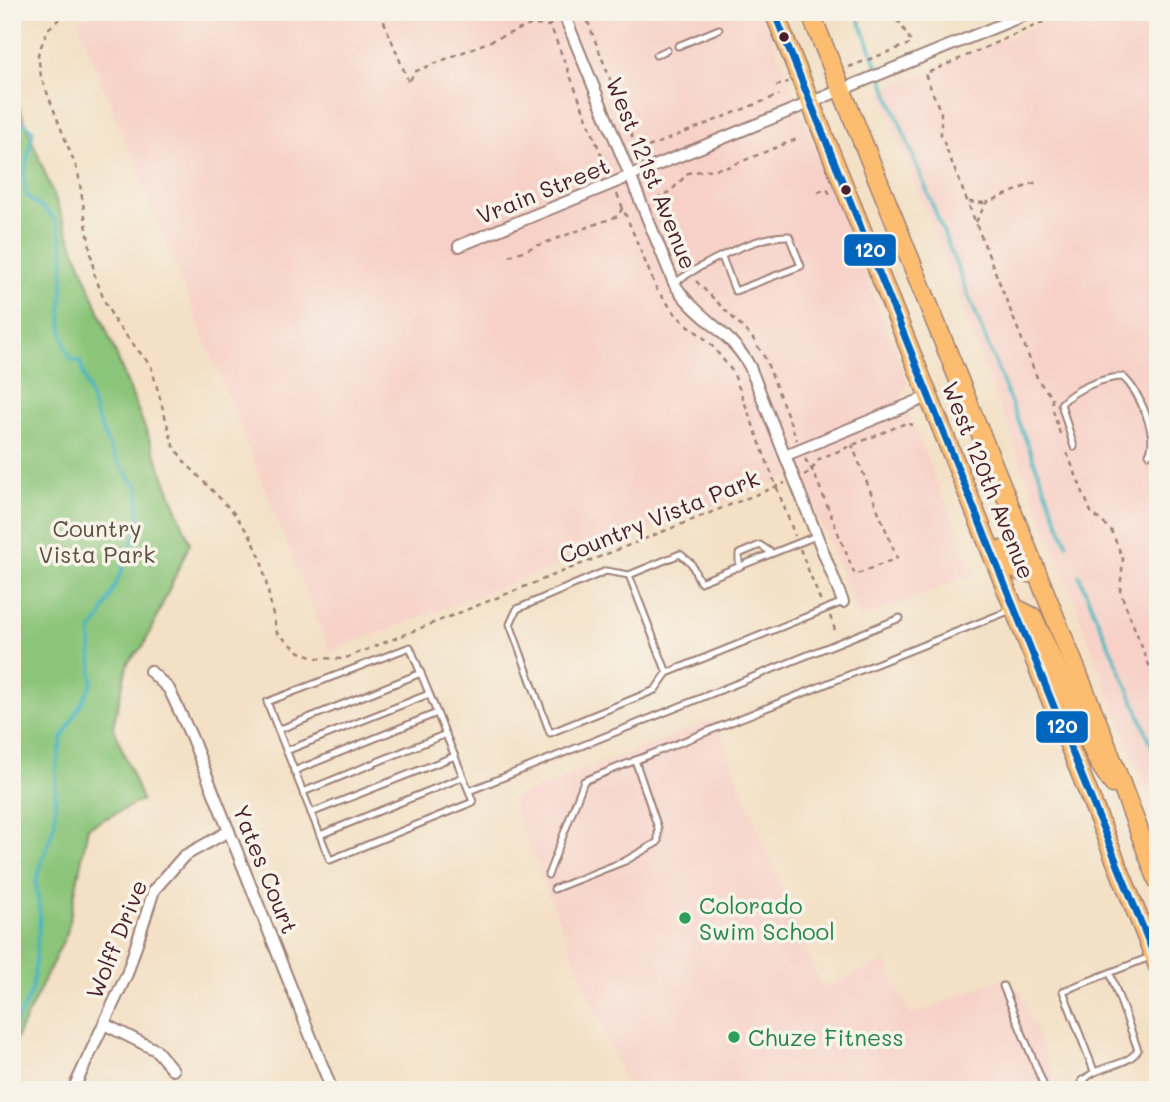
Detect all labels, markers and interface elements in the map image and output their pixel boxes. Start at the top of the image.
unlabelled marker [777,30,791,44]
street label: West 121st Avenue [600,72,704,274]
street label: Vrain Street [472,150,614,230]
unlabelled marker [839,183,853,197]
line badge: 120 [843,233,897,267]
text: 120 [854,237,886,262]
street label: West 120th Avenue [936,377,1042,583]
street label: Country Vista Park [554,462,764,570]
park label: Country Vista Park [39,513,155,569]
line badge: 120 [1035,710,1089,744]
text: 120 [1046,713,1078,738]
street label: Yates Court [227,800,305,938]
street label: Wolff Drive [79,875,153,1003]
place label: Colorado Swim School [699,890,835,946]
marker: Colorado Swim School [677,910,693,926]
place label: Chuze Fitness [748,1022,904,1052]
marker: Chuze Fitness [726,1029,742,1045]

